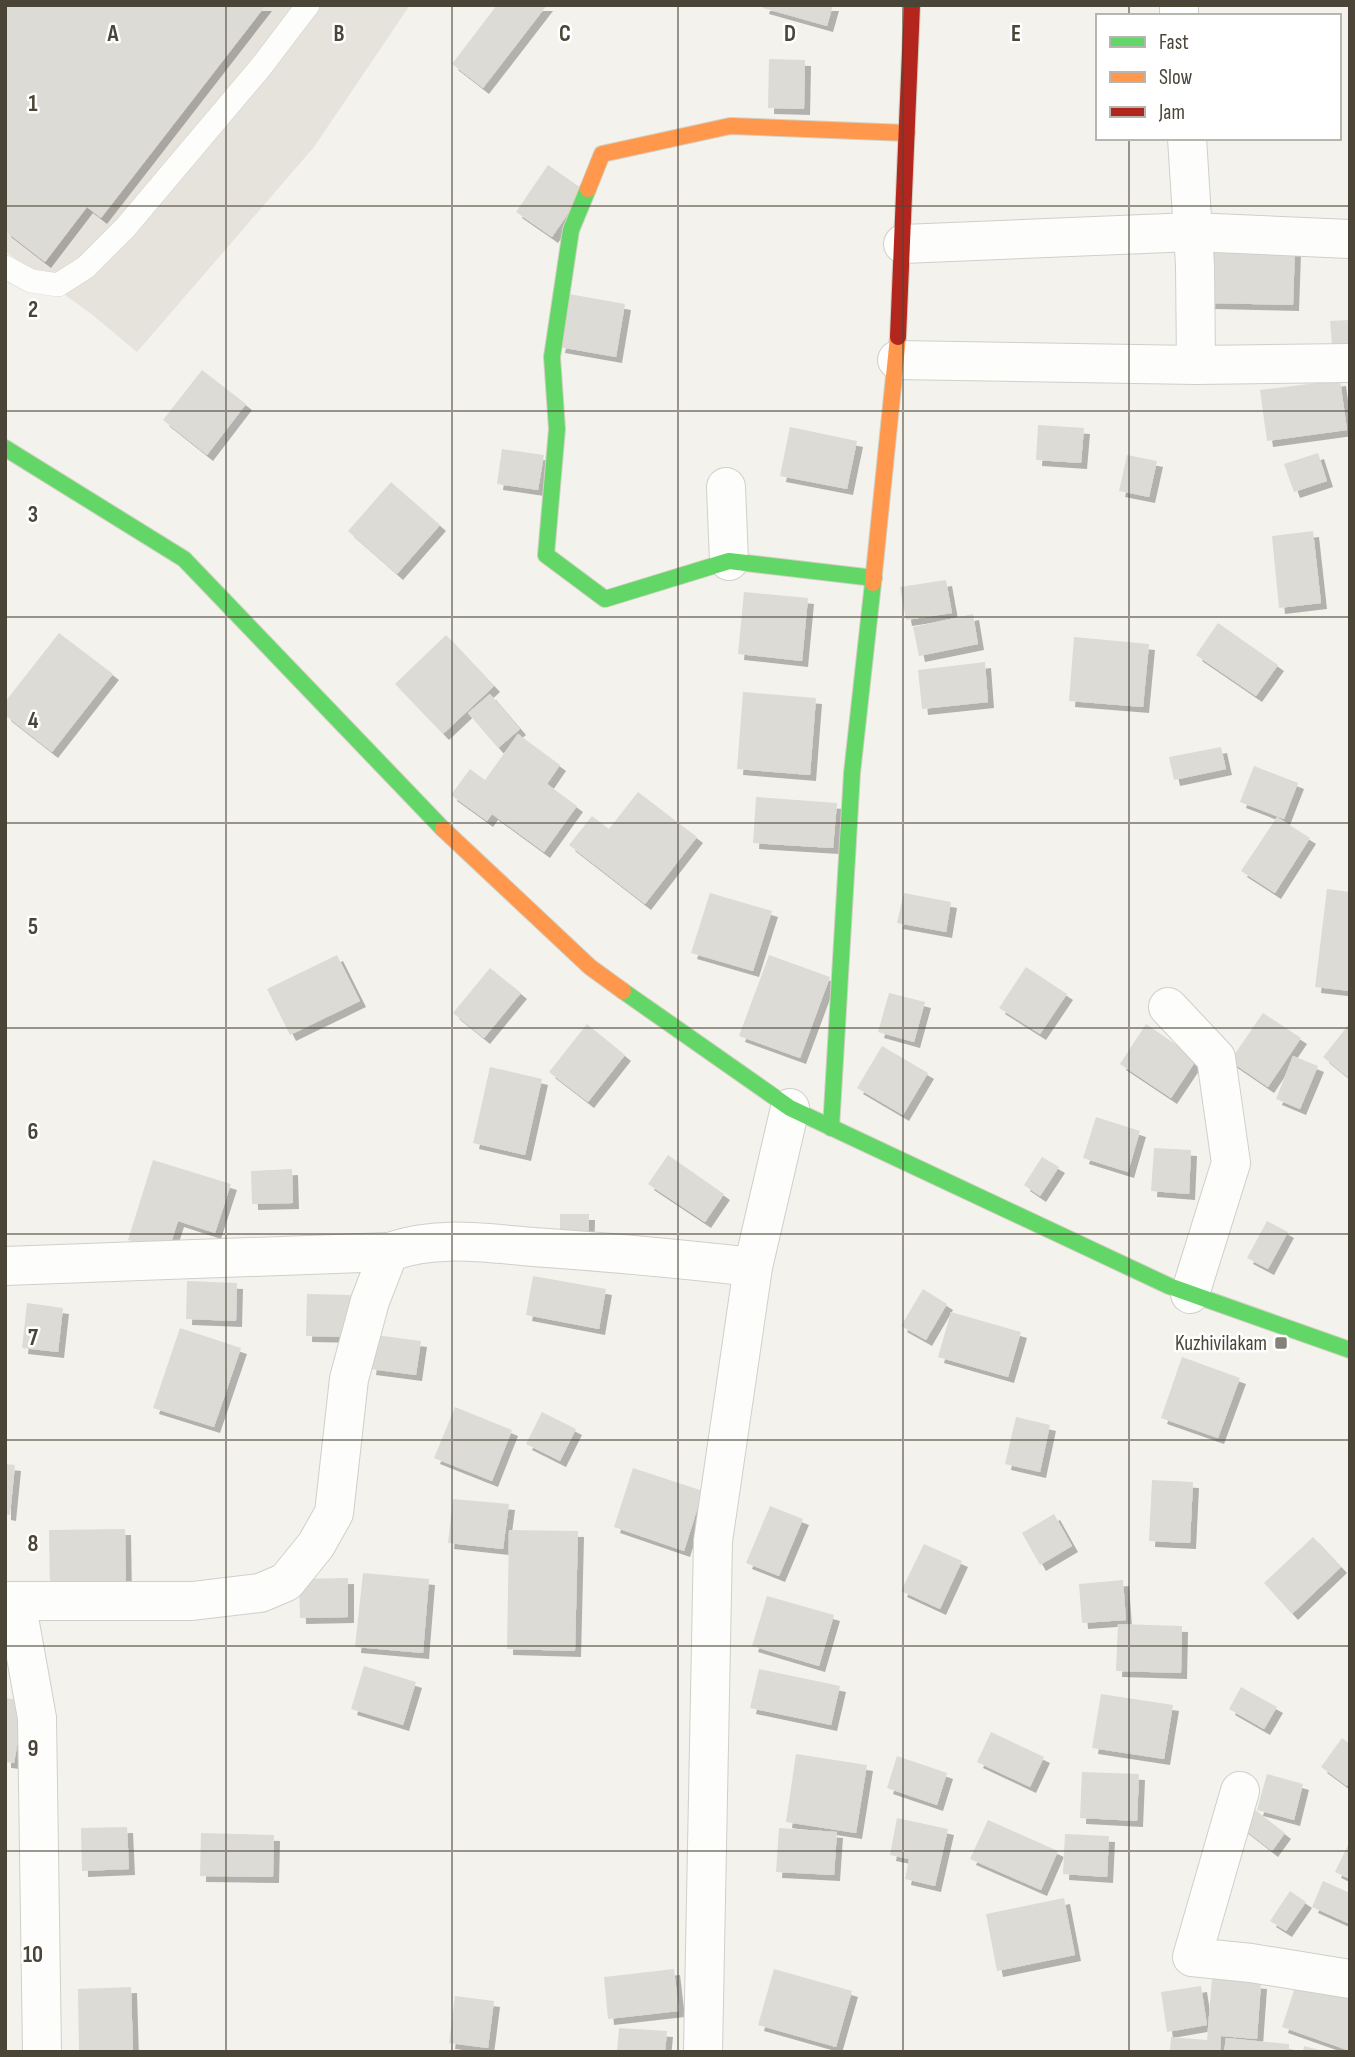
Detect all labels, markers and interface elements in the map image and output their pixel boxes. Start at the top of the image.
legend [1096,14,1341,140]
text: A [107,20,120,48]
text: B [334,20,345,48]
text: C [559,20,571,48]
text: D [784,20,796,48]
text: E [1011,20,1021,48]
text: Fast [1159,30,1189,55]
text: Slow [1159,65,1193,90]
text: 1 [28,90,38,118]
text: Jam [1158,100,1185,125]
text: 2 [28,296,38,324]
text: 3 [28,501,38,529]
text: 4 [28,707,39,735]
text: 5 [28,913,38,941]
text: 6 [28,1118,38,1146]
text: 7 [28,1324,38,1352]
place label: Kuzhivilakam [1175,1331,1267,1356]
marker: Kuzhivilakam [1273,1335,1289,1351]
text: 8 [28,1530,39,1558]
text: 9 [28,1735,38,1763]
text: 10 [23,1941,43,1969]

